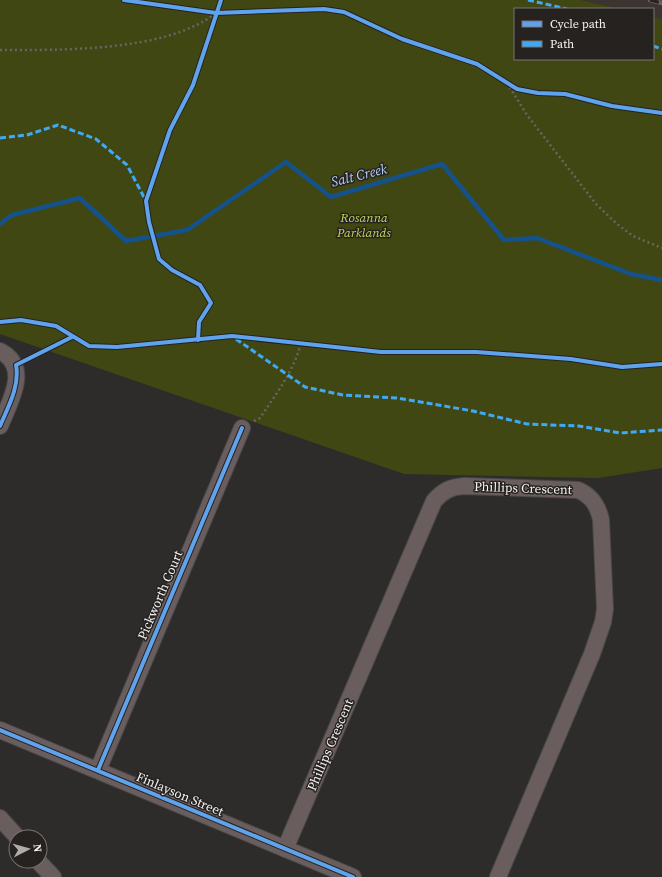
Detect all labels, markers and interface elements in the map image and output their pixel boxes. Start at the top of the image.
legend [514,8,654,60]
text: Cycle path [550,16,606,32]
text: Path [550,36,574,52]
water label: Salt Creek [329,158,390,192]
park label: Rosanna Parklands [336,209,391,241]
street label: Phillips Crescent [474,478,573,498]
street label: Pickworth Court [134,547,187,642]
street label: Phillips Crescent [303,696,357,793]
street label: Finlayson Street [134,768,227,820]
north arrow [8,829,48,869]
text: N [30,843,45,853]

